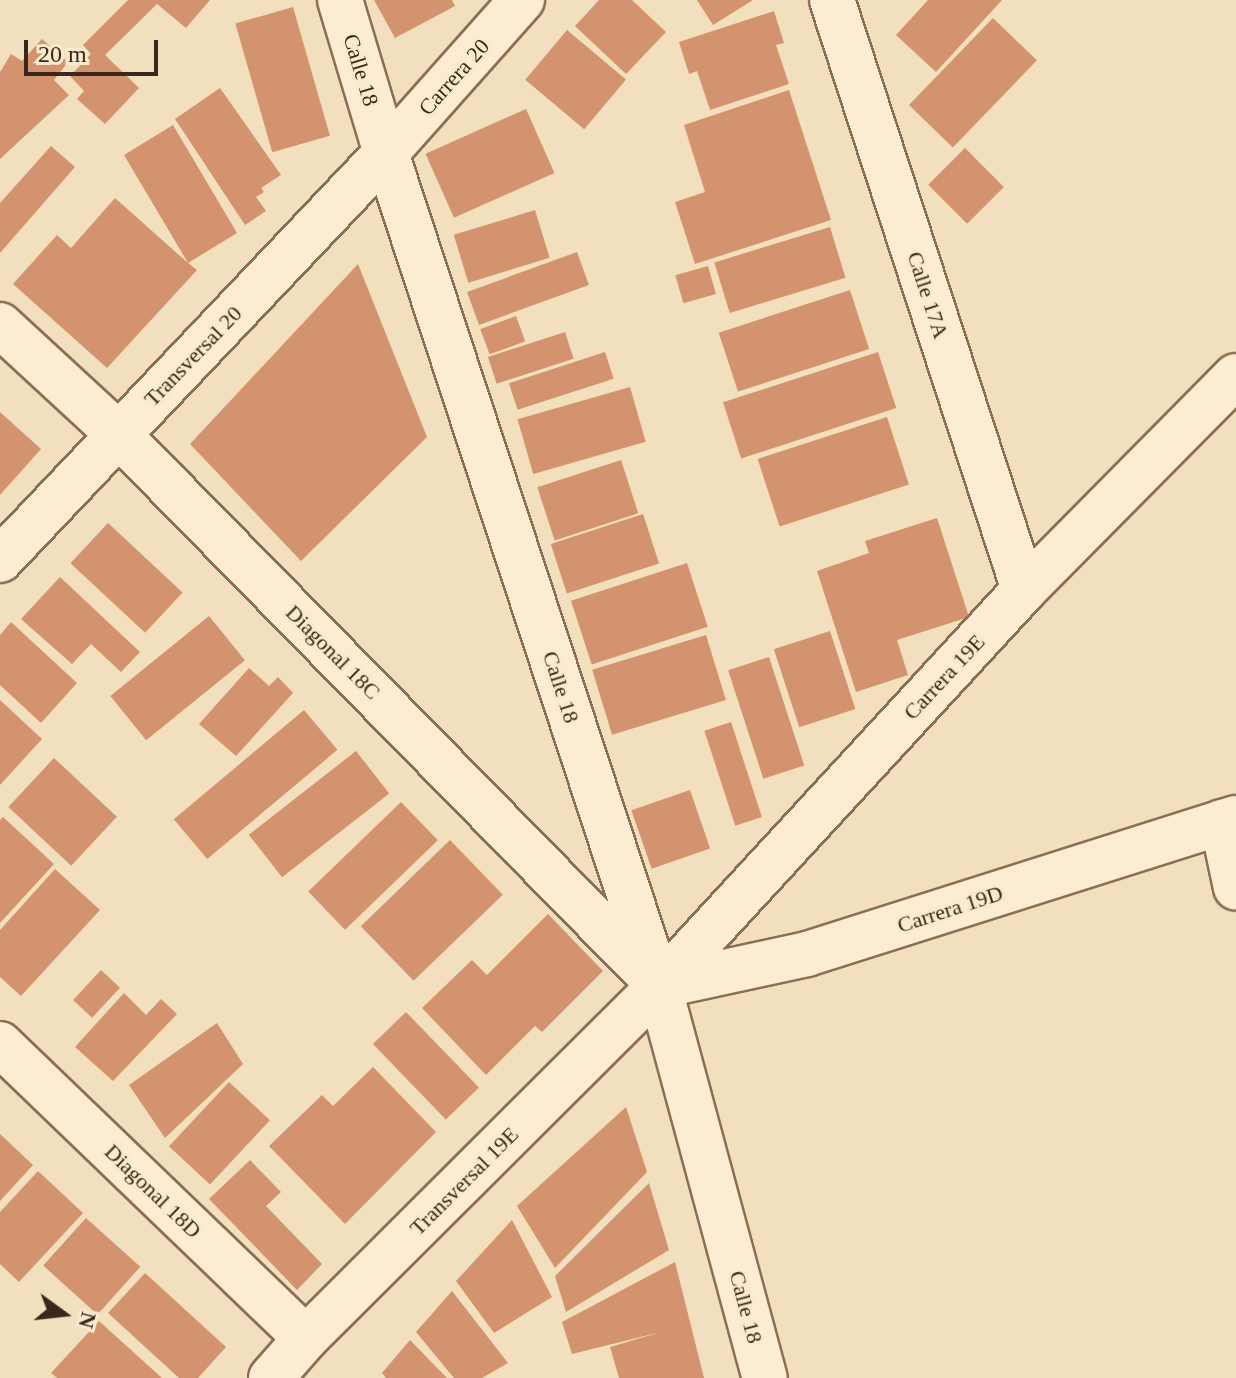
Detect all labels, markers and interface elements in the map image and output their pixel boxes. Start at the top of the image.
scale bar [28,24,162,74]
street label: Calle 18 [338,31,384,109]
street label: Carrera 20 [413,33,495,121]
text: 20 m [38,41,87,67]
street label: Calle 17A [902,248,954,342]
street label: Transversal 20 [139,300,247,412]
street label: Diagonal 18C [280,599,386,705]
street label: Carrera 19E [898,629,990,725]
street label: Calle 18 [537,648,585,726]
street label: Carrera 19D [894,880,1006,938]
street label: Transversal 19E [404,1121,524,1241]
street label: Diagonal 18D [99,1138,207,1244]
street label: Calle 18 [724,1268,768,1346]
north arrow [24,1274,104,1354]
text: N [74,1309,102,1331]

